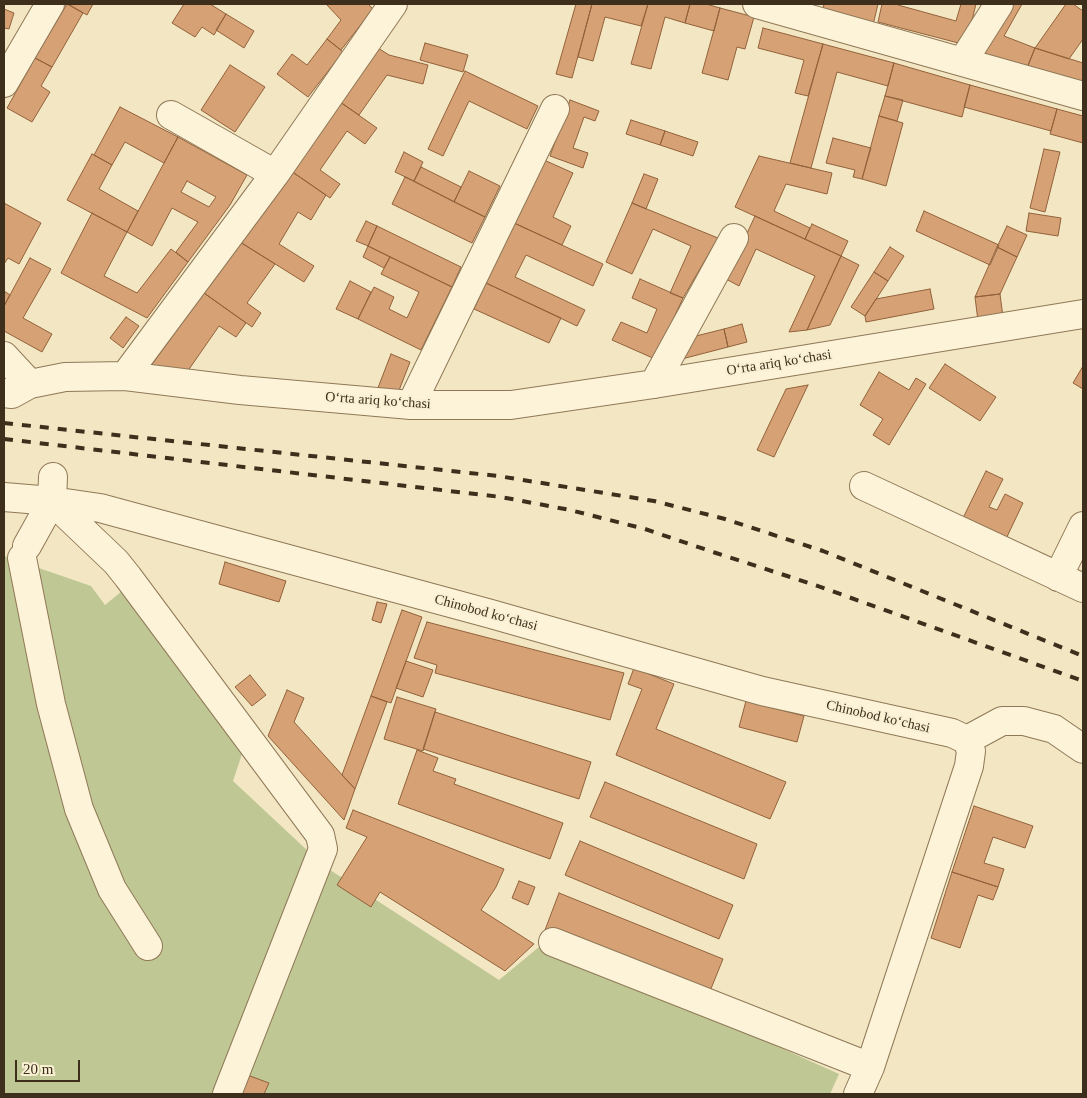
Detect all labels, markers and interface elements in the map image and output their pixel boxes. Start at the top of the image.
street label: Oʻrta ariq koʻchasi [725,346,833,380]
street label: Oʻrta ariq koʻchasi [325,389,431,413]
street label: Chinobod koʻchasi [433,591,539,635]
street label: Chinobod koʻchasi [824,697,932,737]
scale bar [18,1050,82,1082]
text: 20 m [23,1061,53,1077]

